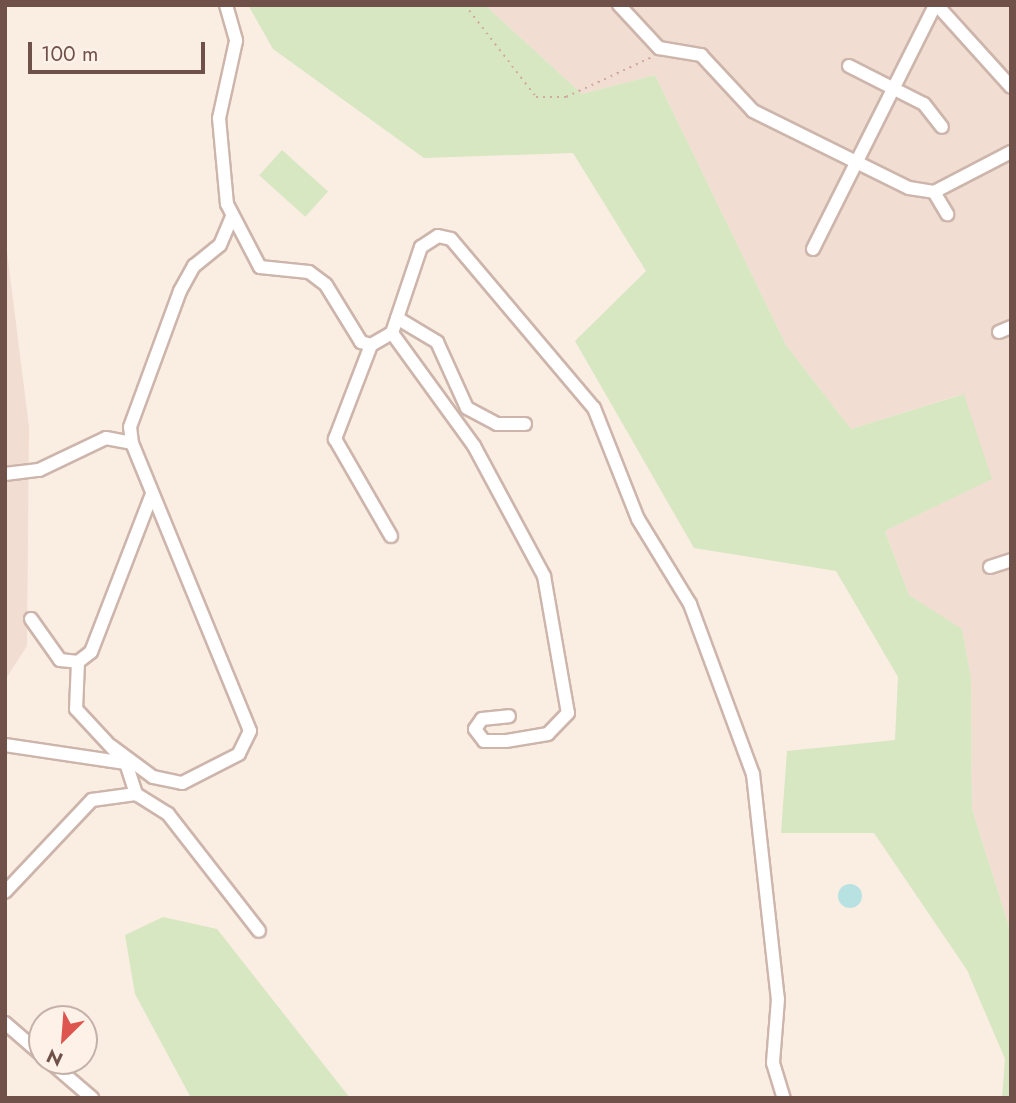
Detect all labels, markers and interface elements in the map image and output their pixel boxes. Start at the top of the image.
scale bar [32,28,208,72]
text: 100 m [41,39,98,69]
north arrow [28,1005,98,1075]
text: N [42,1042,67,1073]

